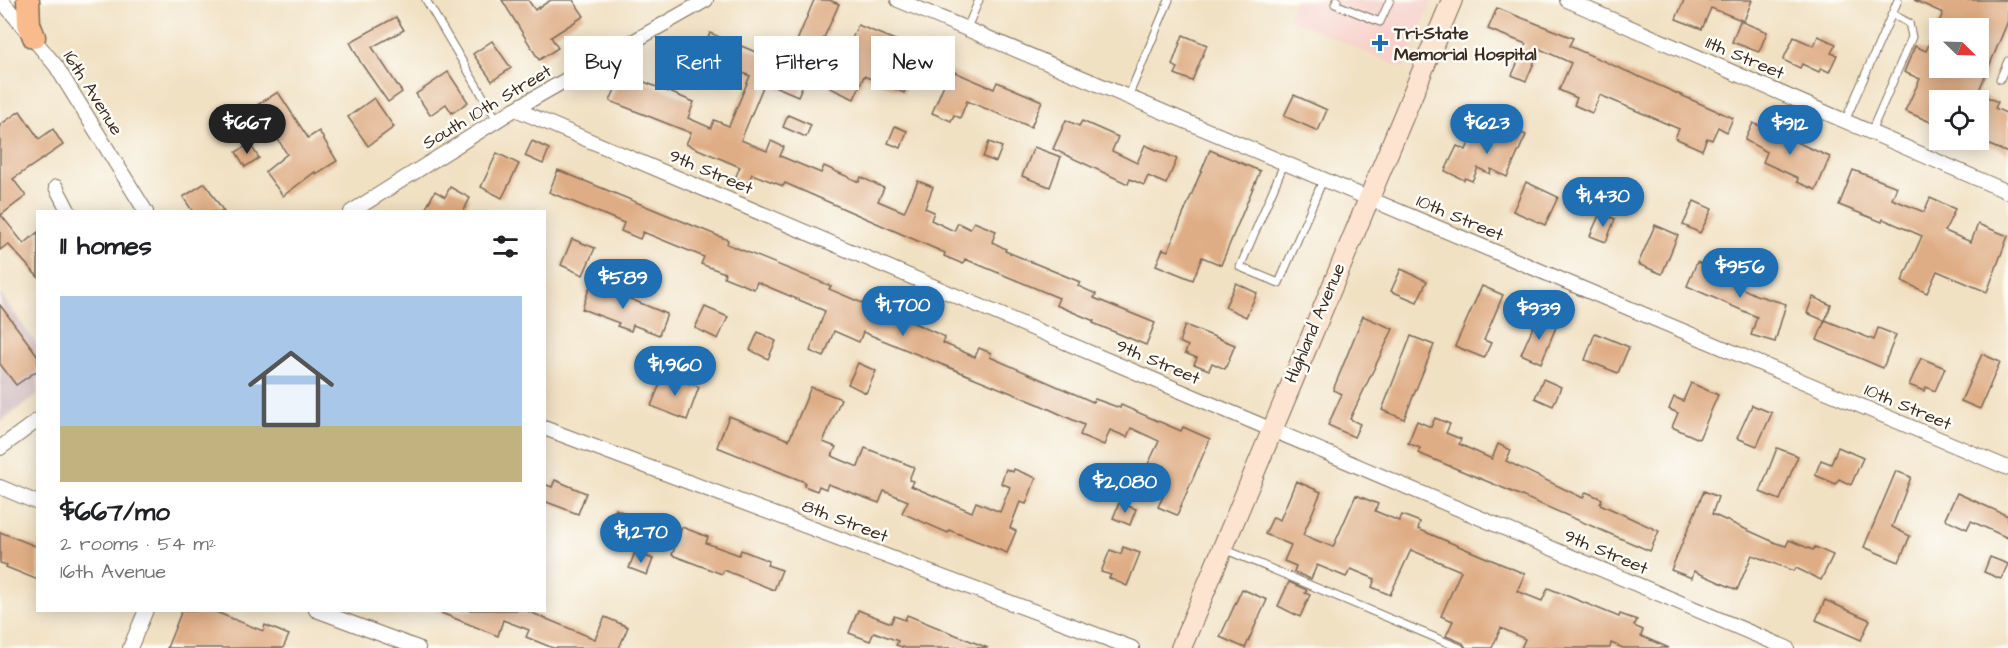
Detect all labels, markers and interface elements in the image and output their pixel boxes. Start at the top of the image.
north arrow [1929,18,1989,78]
map controls [1929,18,1989,150]
place label: Tri-State Memorial Hospital [1393,21,1537,67]
street label: 11th Street [1702,30,1789,86]
marker: Tri-State Memorial Hospital [1371,34,1389,52]
chip: Buy [564,36,643,90]
chip: Rent [655,36,742,90]
chip: Filters [754,36,859,90]
chip: New [871,36,955,90]
street label: 16th Avenue [57,46,129,140]
street label: South 10th Street [418,58,557,156]
button: locate [1929,90,1989,150]
pin: $667 [211,104,283,155]
pin: $623 [1451,104,1523,155]
pin: $912 [1754,105,1826,156]
text: $667 [223,109,271,137]
text: $623 [1464,109,1510,137]
text: $912 [1772,110,1808,138]
street label: 9th Street [665,143,758,201]
pin: $1,430 [1554,177,1652,228]
text: $1,430 [1576,182,1630,210]
street label: 10th Street [1412,188,1508,248]
text: 11 homes [60,228,152,264]
icon: filters [489,230,522,263]
pin: $956 [1704,248,1776,299]
text: $956 [1715,253,1765,281]
pin: $589 [587,259,659,310]
street label: Highland Avenue [1279,259,1352,387]
text: $589 [598,264,648,292]
pin: $1,700 [854,286,952,337]
pin: $939 [1503,290,1575,341]
text: $1,700 [876,291,930,319]
text: $939 [1517,295,1561,323]
street label: 9th Street [1112,333,1205,391]
icon: home [237,335,345,443]
pin: $1,960 [626,346,724,397]
text: $1,960 [648,351,702,379]
street label: 10th Street [1860,377,1956,437]
pin: $2,080 [1076,463,1174,514]
text: $2,080 [1093,468,1157,496]
street label: 8th Street [798,493,892,549]
text: $667/mo [60,494,170,530]
pin: $1,270 [592,513,690,564]
text: $1,270 [614,518,668,546]
street label: 9th Street [1560,523,1653,581]
text: 2 rooms · 54 m² [60,530,216,558]
text: 16th Avenue [60,558,166,586]

